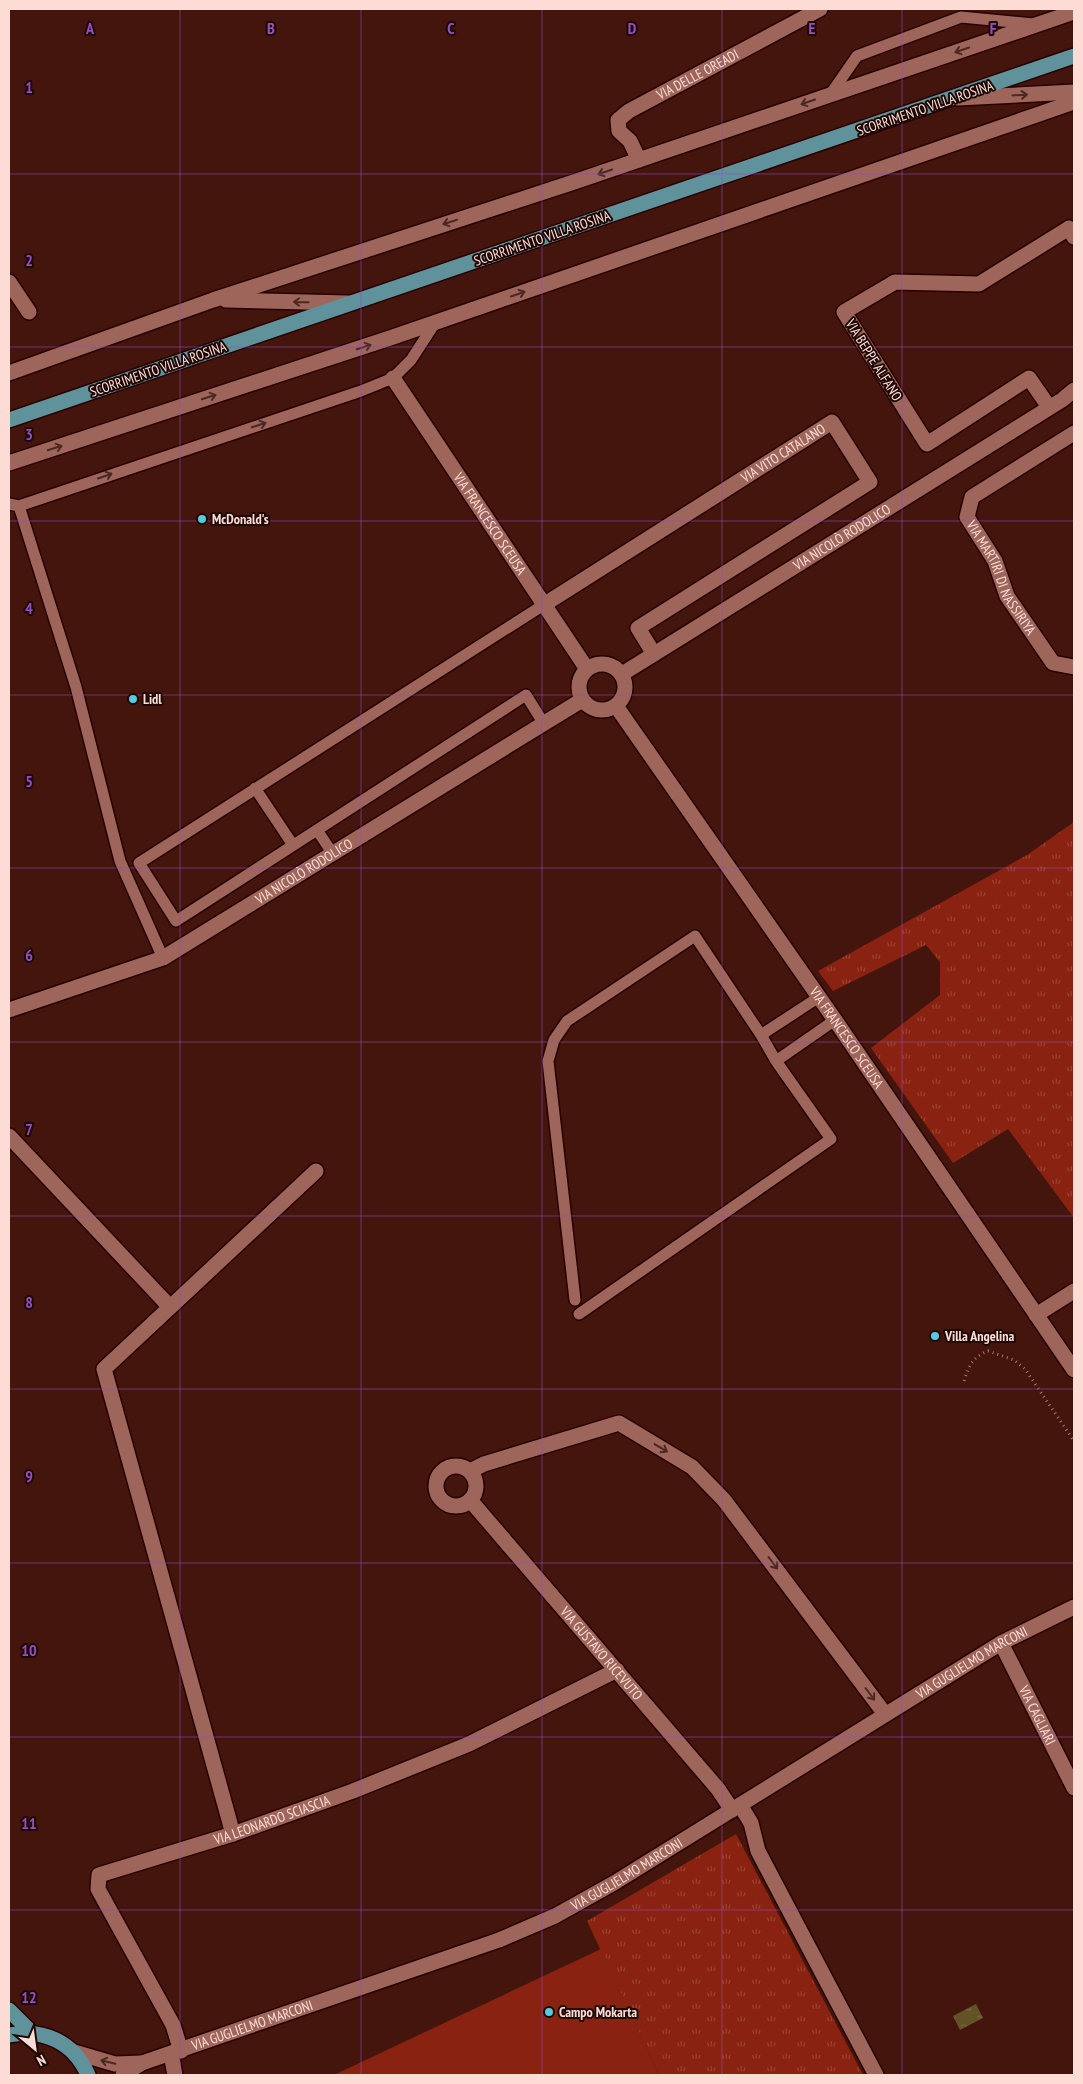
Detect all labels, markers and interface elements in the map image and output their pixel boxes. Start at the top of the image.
text: A [85,18,95,38]
text: B [267,18,275,38]
text: C [447,18,455,38]
text: D [628,18,637,38]
text: E [809,18,816,38]
text: F [990,18,997,38]
street label: VIA DELLE OREADI [653,45,742,104]
one-way arrow [955,46,970,55]
street label: SCORRIMENTO VILLA ROSINA [854,76,996,140]
text: 1 [25,77,33,97]
one-way arrow [1012,90,1028,99]
one-way arrow [800,98,816,108]
one-way arrow [597,168,613,177]
street label: SCORRIMENTO VILLA ROSINA [471,206,613,270]
one-way arrow [442,218,458,228]
text: 2 [25,250,33,270]
one-way arrow [509,289,525,299]
one-way arrow [293,297,309,307]
street label: VIA BEPPE ALFANO [841,315,906,404]
street label: SCORRIMENTO VILLA ROSINA [87,337,229,401]
one-way arrow [356,342,371,351]
one-way arrow [201,392,217,402]
street label: VIA VITO CATALANO [737,419,829,487]
one-way arrow [251,420,267,429]
text: 3 [25,424,33,444]
one-way arrow [47,443,62,452]
street label: VIA FRANCESCO SCEUSA [449,468,531,578]
one-way arrow [97,471,113,481]
street label: VIA NICOLÒ RODOLICO [789,500,894,575]
place label: McDonald's [212,510,269,528]
marker: McDonald's [196,513,208,525]
street label: VIA MARTIRI DI NASSIRIYA [962,516,1040,638]
text: 4 [25,598,33,618]
place label: Lidl [143,690,162,708]
marker: Lidl [127,693,139,705]
text: 5 [25,771,33,791]
street label: VIA NICOLÒ RODOLICO [251,834,356,909]
text: 6 [25,945,33,965]
street label: VIA FRANCESCO SCEUSA [805,983,888,1092]
text: 7 [25,1119,33,1139]
text: 8 [25,1292,33,1312]
place label: Villa Angelina [944,1327,1015,1345]
marker: Villa Angelina [929,1330,941,1342]
one-way arrow [653,1443,667,1453]
text: 9 [25,1466,33,1486]
one-way arrow [767,1556,778,1569]
street label: VIA GUSTAVO RICEVUTO [556,1602,647,1704]
street label: VIA GUGLIELMO MARCONI [912,1622,1031,1703]
text: 10 [21,1640,37,1660]
street label: VIA CAGLIARI [1015,1682,1060,1748]
one-way arrow [865,1687,875,1701]
street label: VIA LEONARDO SCIASCIA [211,1791,333,1849]
text: 11 [21,1813,37,1833]
street label: VIA GUGLIELMO MARCONI [567,1834,686,1915]
text: 12 [21,1987,37,2007]
street label: VIA GUGLIELMO MARCONI [188,1996,315,2055]
place label: Campo Mokarta [559,2003,637,2021]
marker: Campo Mokarta [543,2006,555,2018]
north arrow [10,2024,60,2074]
text: N [34,2051,49,2070]
one-way arrow [100,2056,116,2066]

